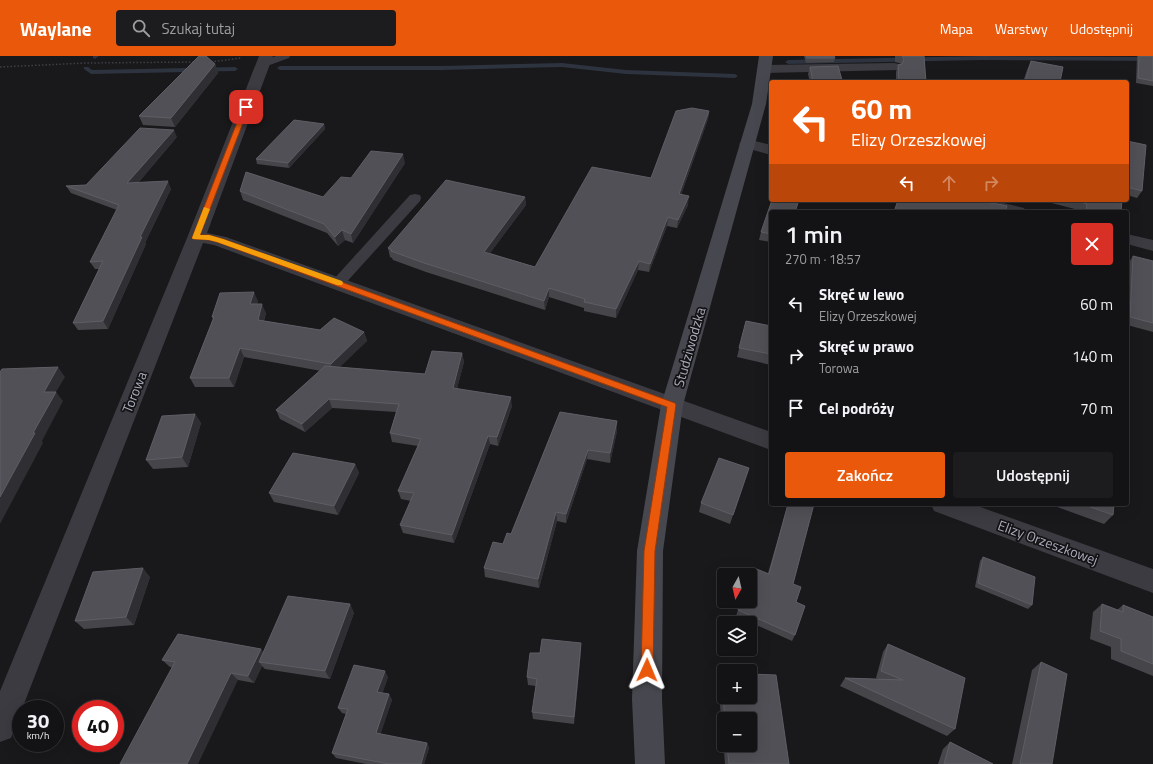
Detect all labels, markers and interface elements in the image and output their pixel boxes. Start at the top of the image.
search box [116,10,396,46]
text: Waylane [20,14,92,43]
icon: search [130,17,152,39]
text: Szukaj tutaj [162,17,235,40]
text: Mapa [940,18,973,39]
text: Warstwy [995,18,1048,39]
text: Udostępnij [1070,18,1133,39]
text: 60 m [851,87,912,130]
pin [229,90,263,124]
icon: arrive [235,96,257,118]
icon: left [785,96,837,148]
text: Elizy Orzeszkowej [851,126,986,153]
icon: left [896,172,918,194]
icon: ahead [938,172,960,194]
icon: right [980,172,1002,194]
text: 1 min [785,216,843,252]
button: close [1071,223,1113,265]
text: 270 m · 18:57 [785,249,861,269]
text: Skręć w lewo [819,283,904,306]
icon: left [785,293,807,315]
text: 60 m [1080,293,1113,316]
street label: Studziwodzka [668,305,710,389]
text: Elizy Orzeszkowej [819,306,917,326]
text: Skręć w prawo [819,335,914,358]
icon: right [785,345,807,367]
text: 140 m [1072,345,1113,368]
text: Torowa [819,358,859,378]
street label: Torowa [116,368,152,416]
icon: arrive [785,397,807,419]
text: Cel podróży [819,397,894,420]
text: 70 m [1080,397,1113,420]
button: Zakończ [785,452,945,498]
button: Udostępnij [953,452,1113,498]
street label: Elizy Orzeszkowej [995,514,1101,570]
north arrow [717,568,757,608]
map controls [717,568,757,752]
button: layers [717,616,757,656]
position arrow [626,649,668,691]
button: + [717,664,757,704]
speed limit sign: 40 [72,700,124,752]
text: 30 [27,705,49,736]
button: − [717,712,757,752]
text: km/h [27,728,49,743]

